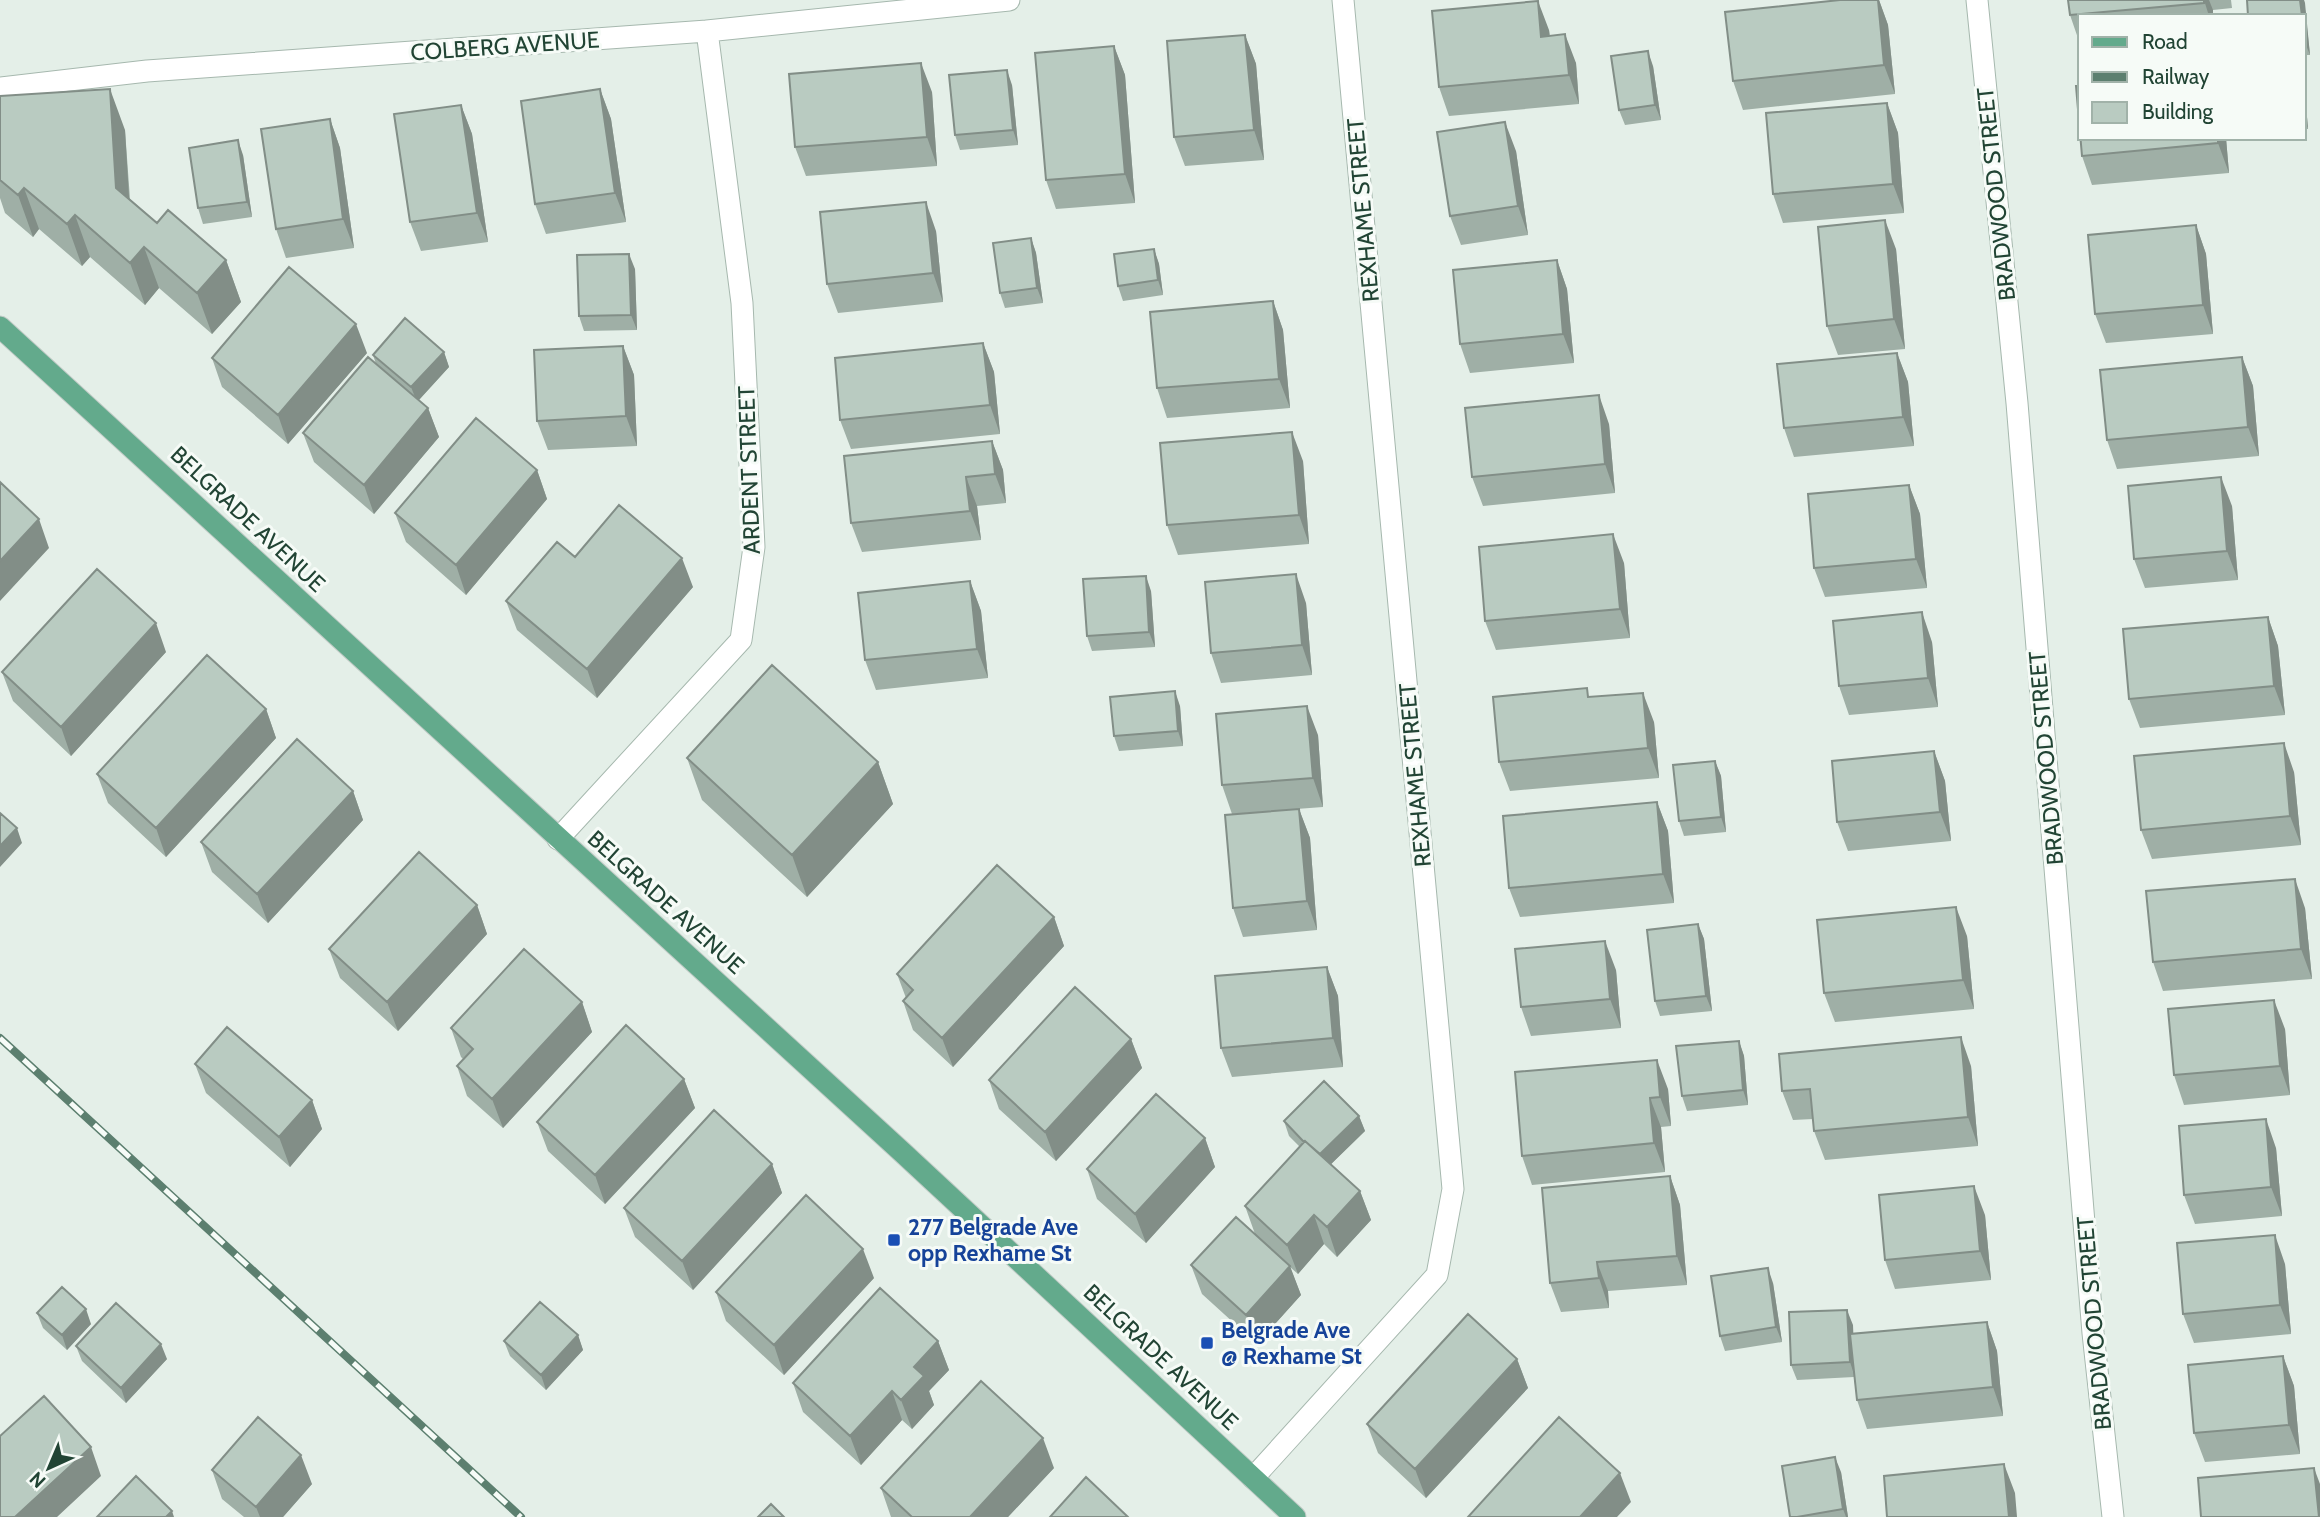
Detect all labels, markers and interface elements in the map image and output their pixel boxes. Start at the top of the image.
legend [2078,14,2306,140]
street label: COLBERG AVENUE [410,25,600,67]
text: Road [2142,29,2188,54]
text: Railway [2142,64,2210,89]
street label: BRADWOOD STREET [1971,86,2021,302]
text: Building [2142,99,2214,124]
street label: REXHAME STREET [1341,117,1385,303]
street label: ARDENT STREET [732,385,766,555]
street label: BELGRADE AVENUE [165,440,331,598]
street label: BRADWOOD STREET [2023,650,2069,866]
street label: REXHAME STREET [1393,682,1437,868]
street label: BELGRADE AVENUE [582,824,750,980]
place label: 277 Belgrade Ave opp Rexhame St [908,1213,1078,1267]
street label: BRADWOOD STREET [2071,1215,2117,1431]
marker: 277 Belgrade Ave opp Rexhame St [886,1232,902,1248]
street label: BELGRADE AVENUE [1078,1278,1244,1436]
place label: Belgrade Ave @ Rexhame St [1221,1316,1362,1370]
marker: Belgrade Ave @ Rexhame St [1199,1335,1215,1351]
north arrow [14,1433,84,1503]
text: N [25,1467,50,1493]

